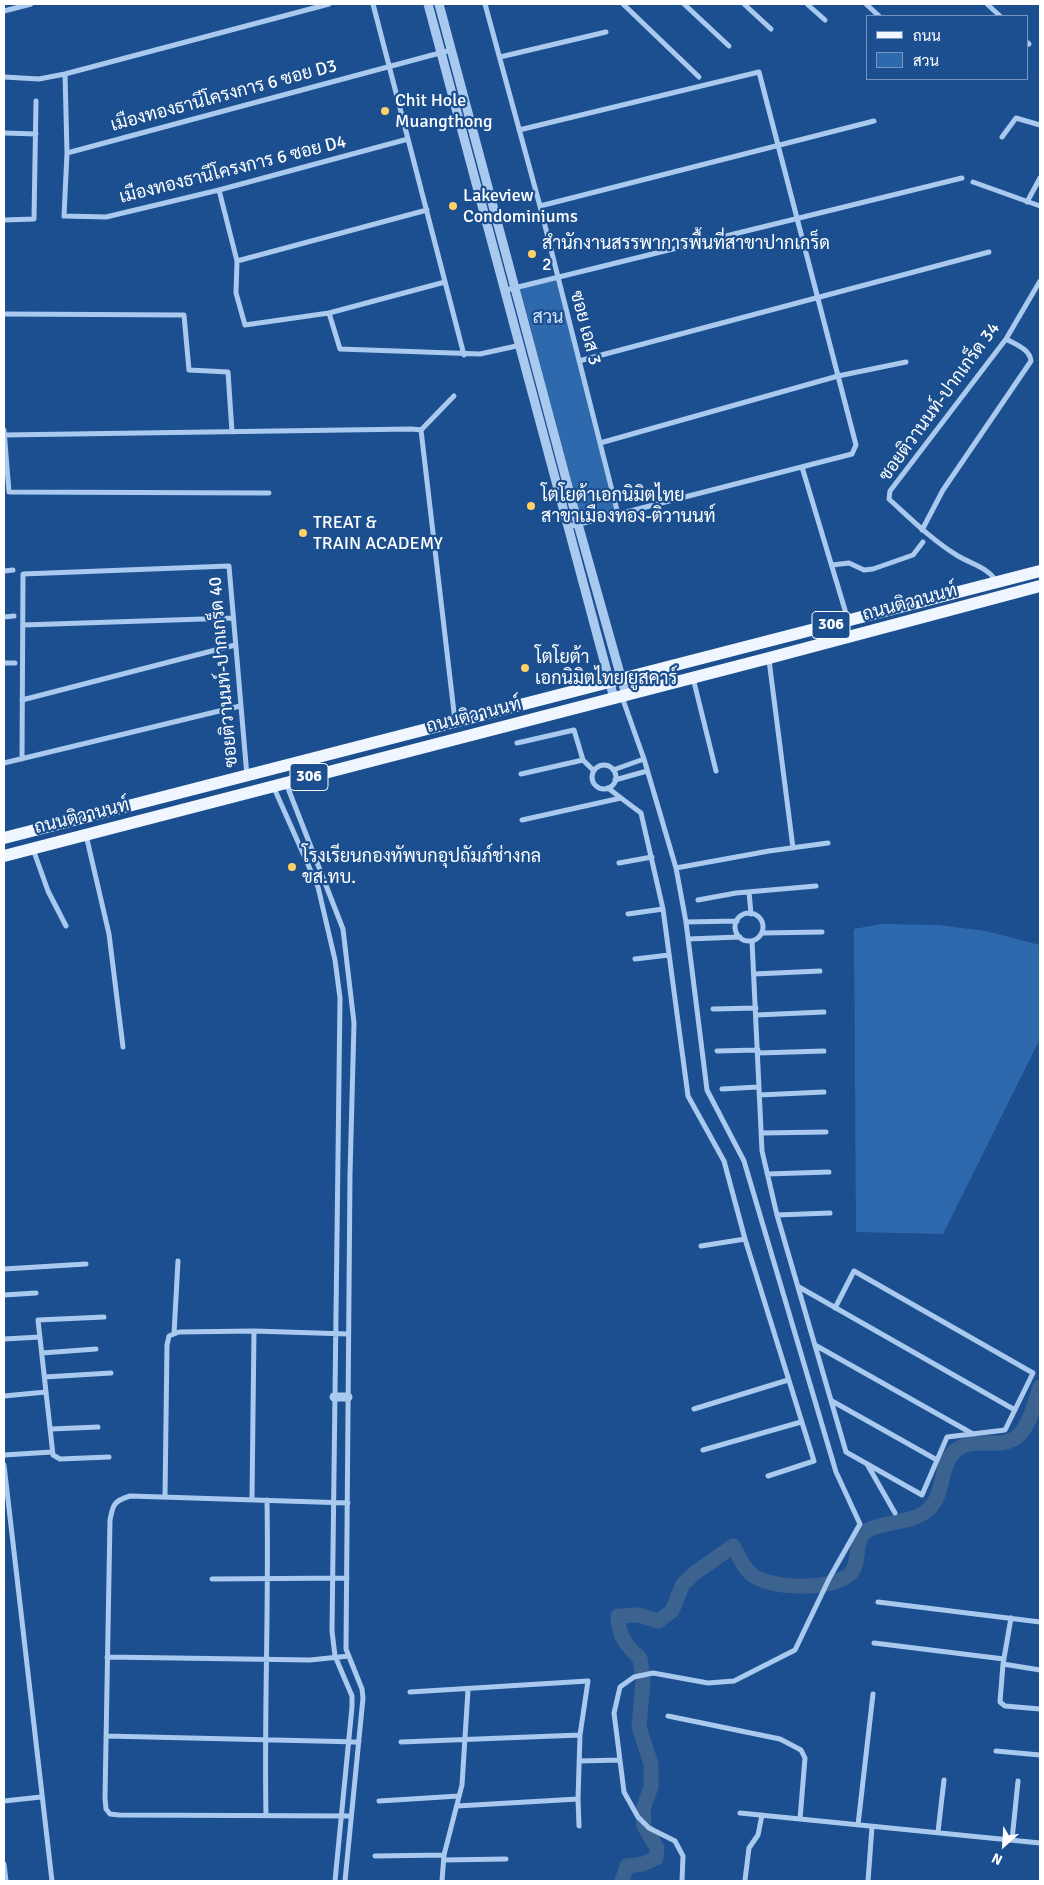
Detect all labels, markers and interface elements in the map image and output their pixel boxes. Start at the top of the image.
legend [866,15,1029,80]
text: ถนน [913,27,941,45]
text: สวน [913,52,939,70]
street label: เมืองทองธานีโครงการ 6 ซอย D3 [109,55,339,137]
place label: Chit Hole Muangthong [395,90,493,132]
marker: Chit Hole Muangthong [379,105,391,117]
street label: เมืองทองธานีโครงการ 6 ซอย D4 [117,131,349,209]
place label: Lakeview Condominiums [463,185,578,228]
marker: Lakeview Condominiums [447,200,459,212]
place label: สำนักงานสรรพาการพื้นที่สาขาปากเกร็ด 2 [542,233,830,276]
marker: สำนักงานสรรพาการพื้นที่สาขาปากเกร็ด 2 [526,248,538,260]
street label: ซอย เอส 3 [565,288,605,368]
park label: สวน [532,307,564,329]
street label: ซอยติวานนท์-ปากเกร็ด 34 [875,318,1005,486]
place label: โตโยต้าเอกนิมิตไทย สาขาเมืองทอง-ติวานนท์ [541,485,715,528]
marker: โตโยต้าเอกนิมิตไทย สาขาเมืองทอง-ติวานนท์ [525,500,537,512]
place label: TREAT & TRAIN ACADEMY [313,512,443,554]
marker: TREAT & TRAIN ACADEMY [297,527,309,539]
street label: ซอยติวานนท์-ปากเกร็ด 40 [205,576,243,768]
street label: ถนนติวานนท์ [860,580,960,626]
road number: 306 [812,612,850,638]
place label: โตโยต้า เอกนิมิตไทย ยูสคาร์ [535,647,677,690]
marker: โตโยต้า เอกนิมิตไทย ยูสคาร์ [519,662,531,674]
street label: ถนนติวานนท์ [424,694,524,738]
road number: 306 [290,764,328,790]
street label: ถนนติวานนท์ [32,795,132,839]
place label: โรงเรียนกองทัพบกอุปถัมภ์ช่างกล ขส.ทบ. [302,846,541,889]
marker: โรงเรียนกองทัพบกอุปถัมภ์ช่างกล ขส.ทบ. [286,861,298,873]
north arrow [979,1820,1029,1870]
text: N [989,1849,1005,1869]

